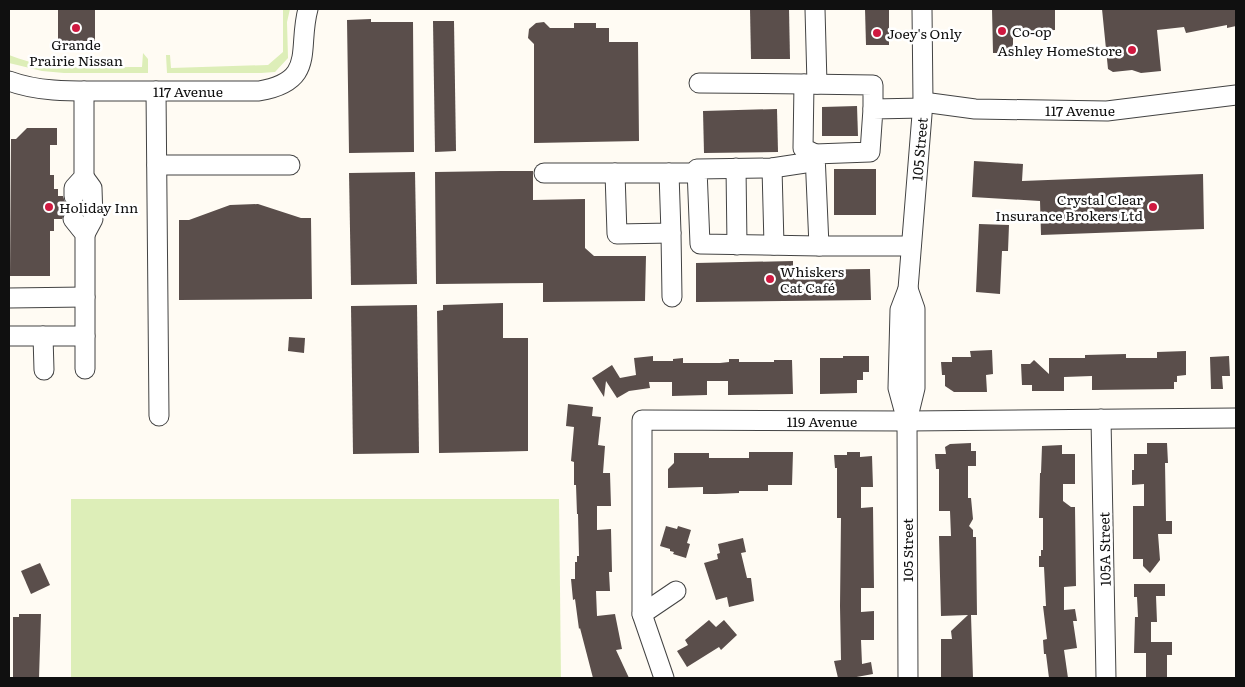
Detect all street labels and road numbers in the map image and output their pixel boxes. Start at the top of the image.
street label: 117 Avenue [153,81,223,101]
street label: 117 Avenue [1045,100,1115,120]
street label: 105 Street [906,116,932,182]
street label: 119 Avenue [787,411,857,431]
street label: 105A Street [1093,511,1115,586]
street label: 105 Street [897,518,917,582]

